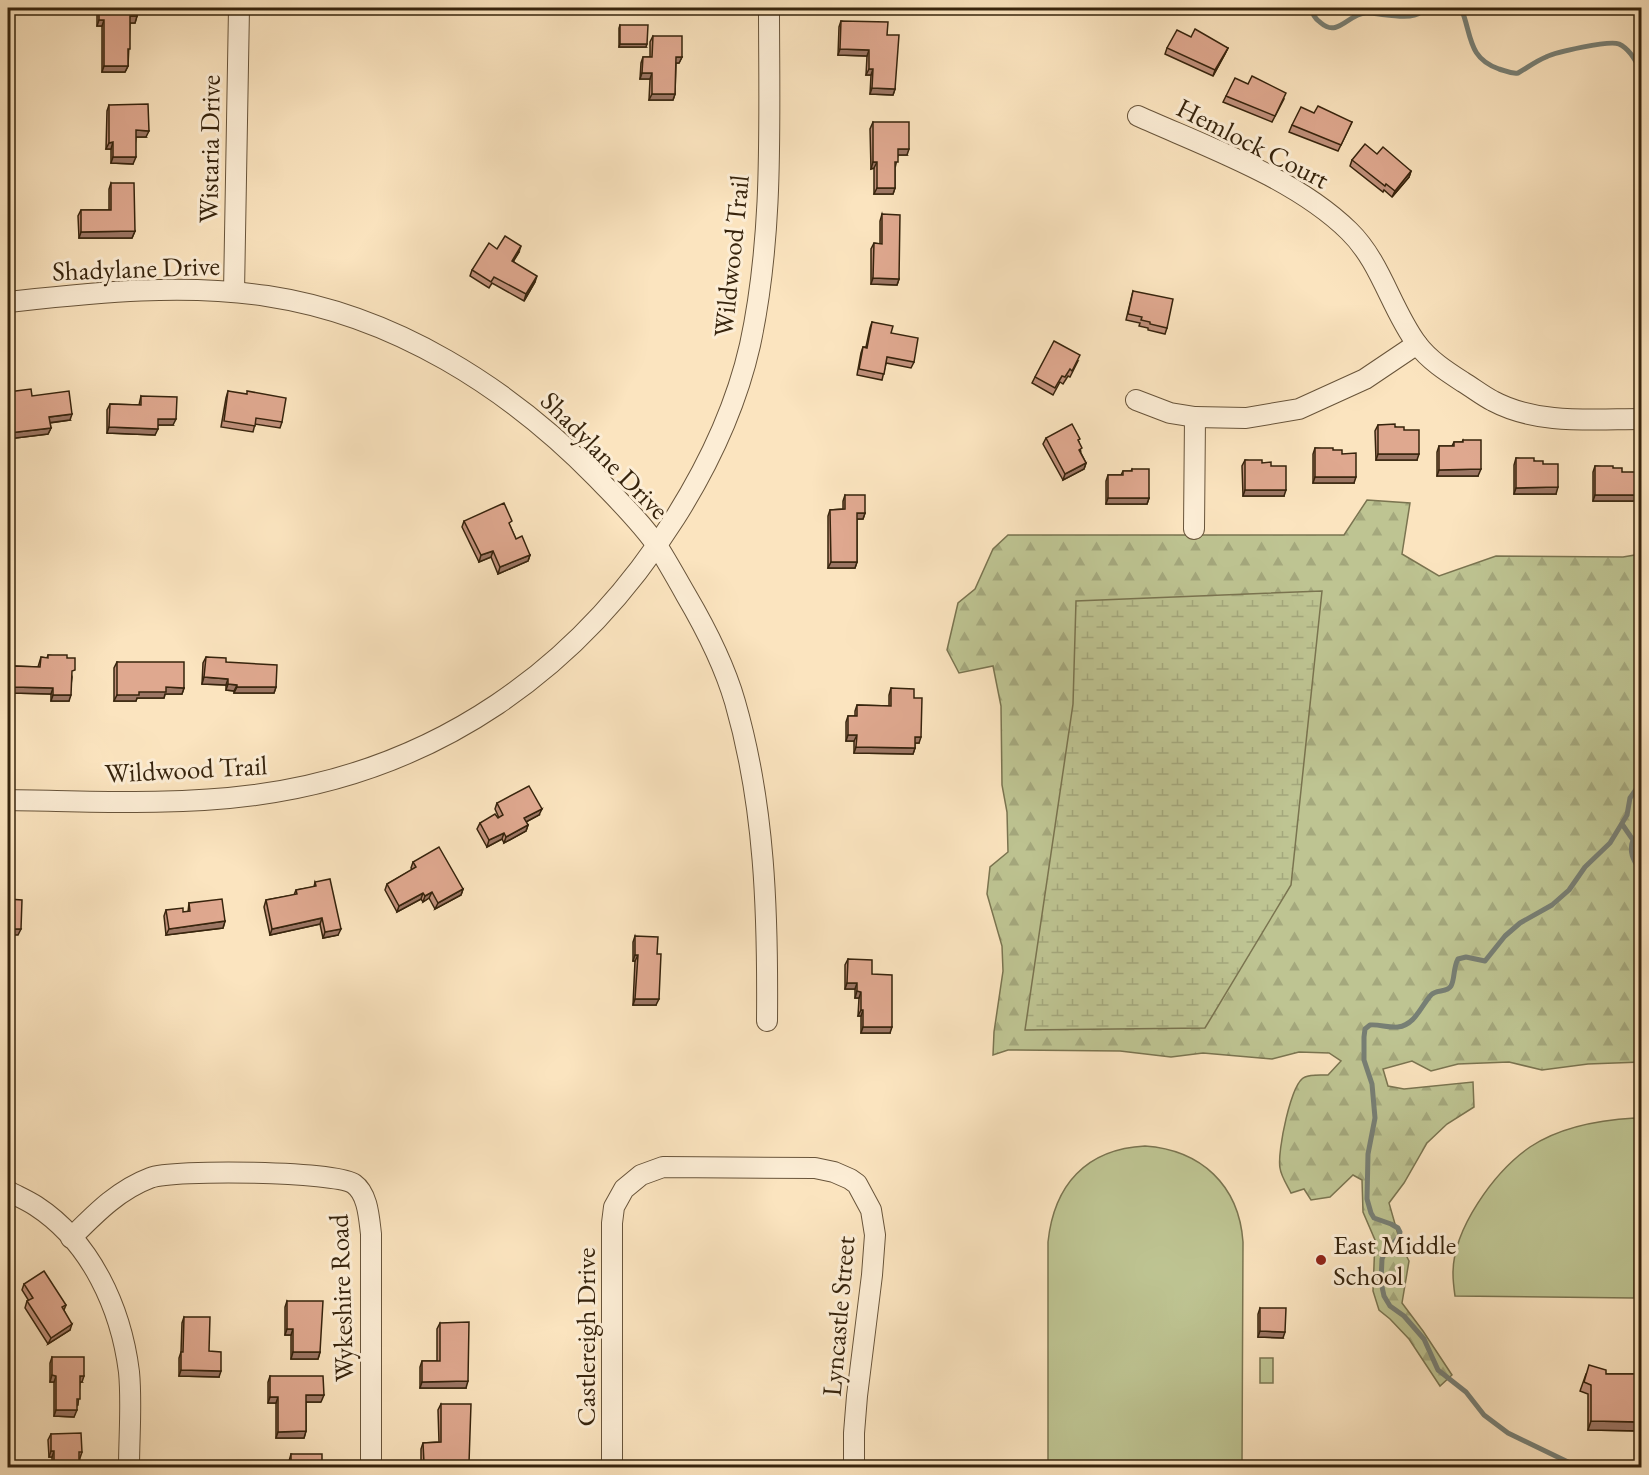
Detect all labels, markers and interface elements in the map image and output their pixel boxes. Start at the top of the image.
street label: Wistaria Drive [190,75,228,223]
street label: Hemlock Court [1171,90,1336,197]
street label: Wildwood Trail [705,173,757,339]
street label: Shadylane Drive [52,248,220,288]
street label: Shadylane Drive [533,383,677,527]
street label: Wildwood Trail [104,747,268,791]
street label: Wykeshire Road [321,1213,361,1382]
place label: East Middle School [1333,1227,1456,1293]
street label: Lyncastle Street [814,1234,862,1398]
street label: Castlereigh Drive [568,1247,603,1427]
marker: East Middle School [1314,1253,1328,1267]

